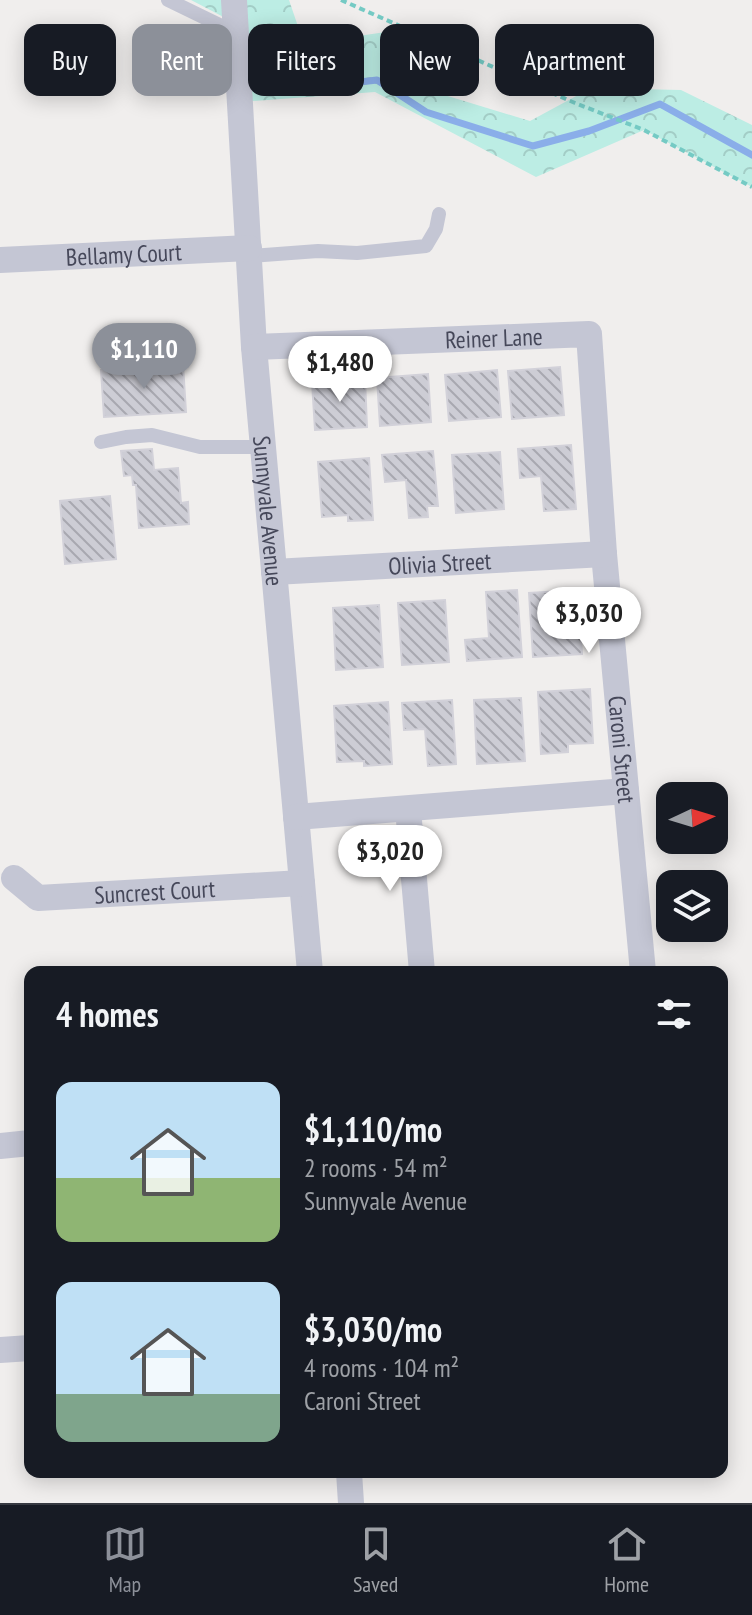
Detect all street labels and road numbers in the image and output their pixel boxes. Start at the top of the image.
street label: Bellamy Court [65,236,183,272]
street label: Reiner Lane [444,320,543,355]
street label: Sunnyvale Avenue [247,434,291,587]
street label: Olivia Street [388,545,492,581]
street label: Caroni Street [602,694,643,805]
street label: Suncrest Court [93,872,216,910]

